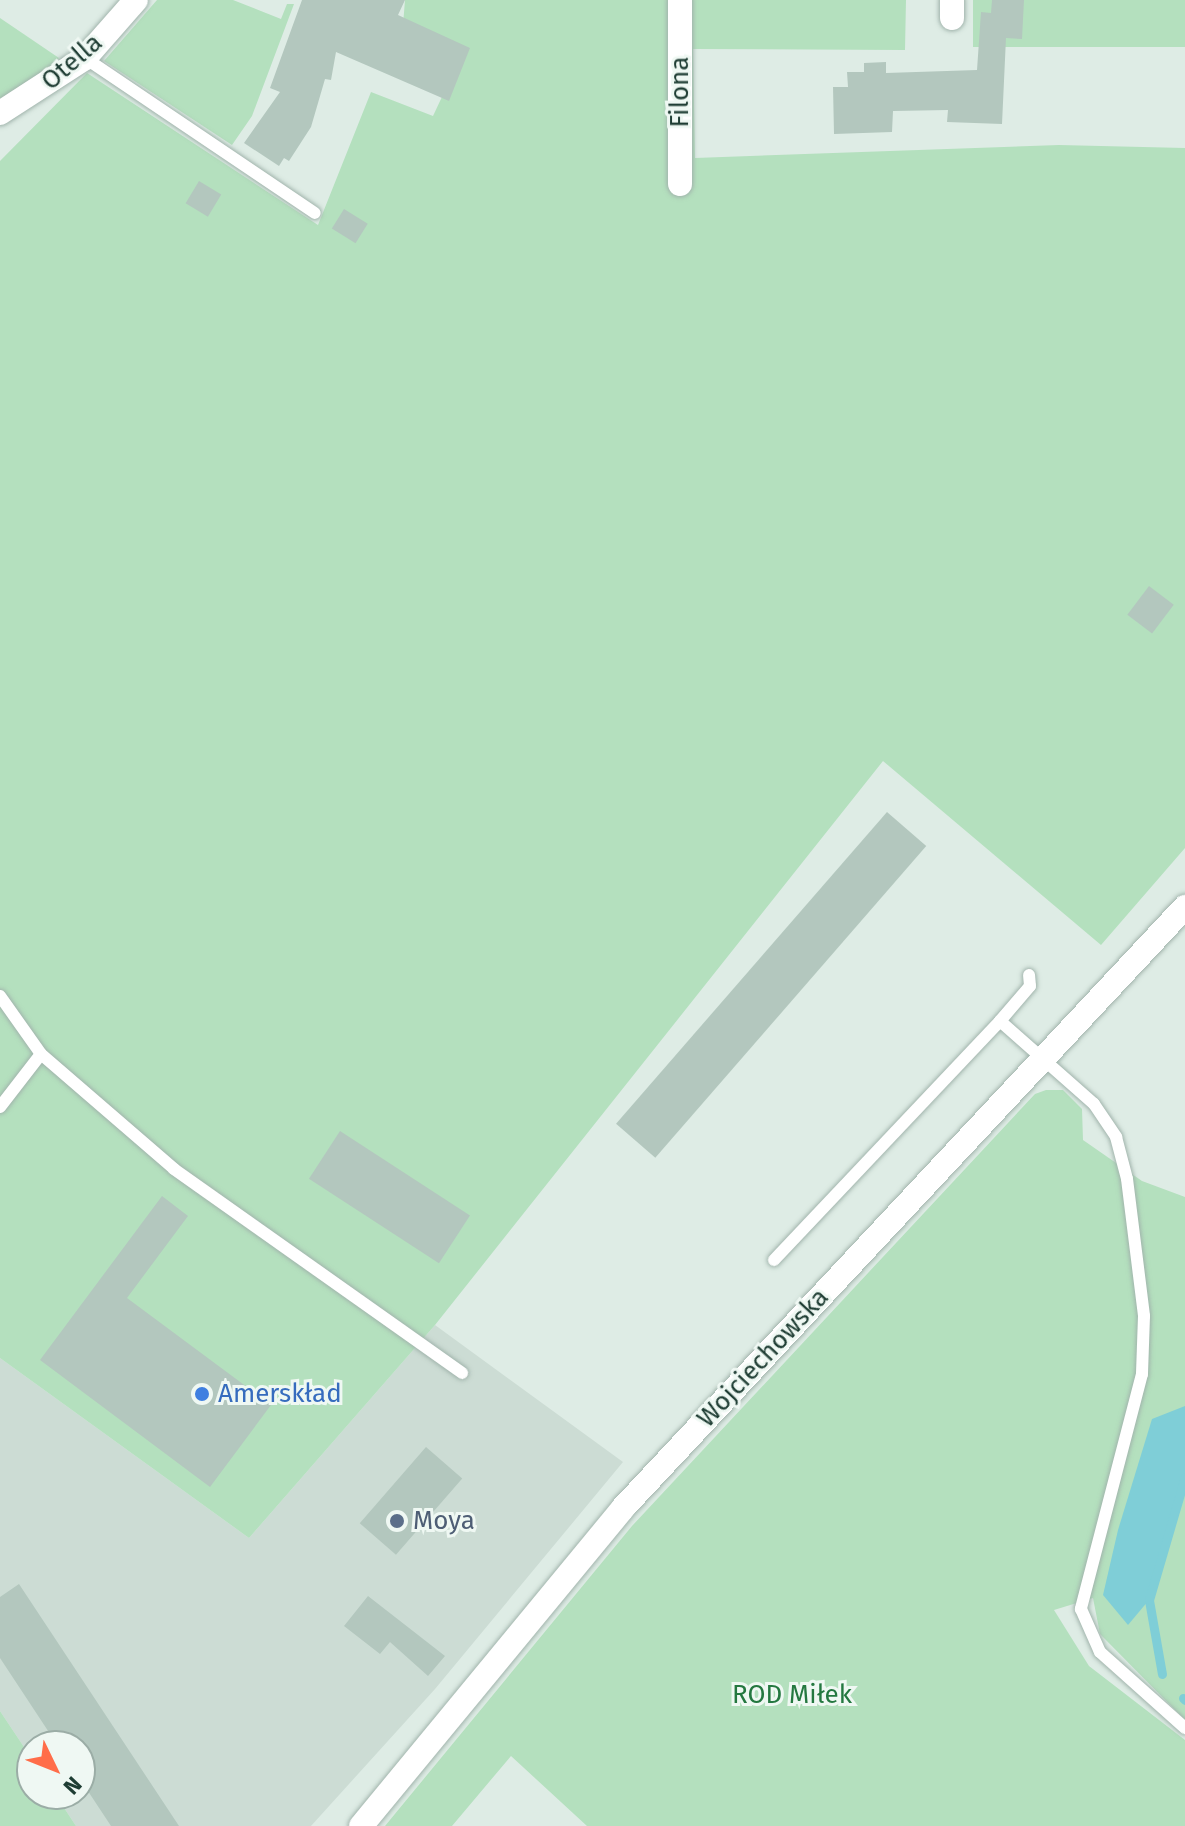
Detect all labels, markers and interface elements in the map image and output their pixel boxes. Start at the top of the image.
street label: Otella [35,27,109,97]
street label: Filona [664,56,696,128]
street label: Wojciechowska [691,1282,835,1434]
place label: Amerskład [218,1378,342,1410]
marker: Amerskład [193,1385,211,1403]
place label: Moya [413,1505,475,1537]
marker: Moya [388,1512,406,1530]
park label: ROD Miłek [732,1679,852,1711]
north arrow [16,1730,96,1810]
text: N [58,1771,87,1800]

